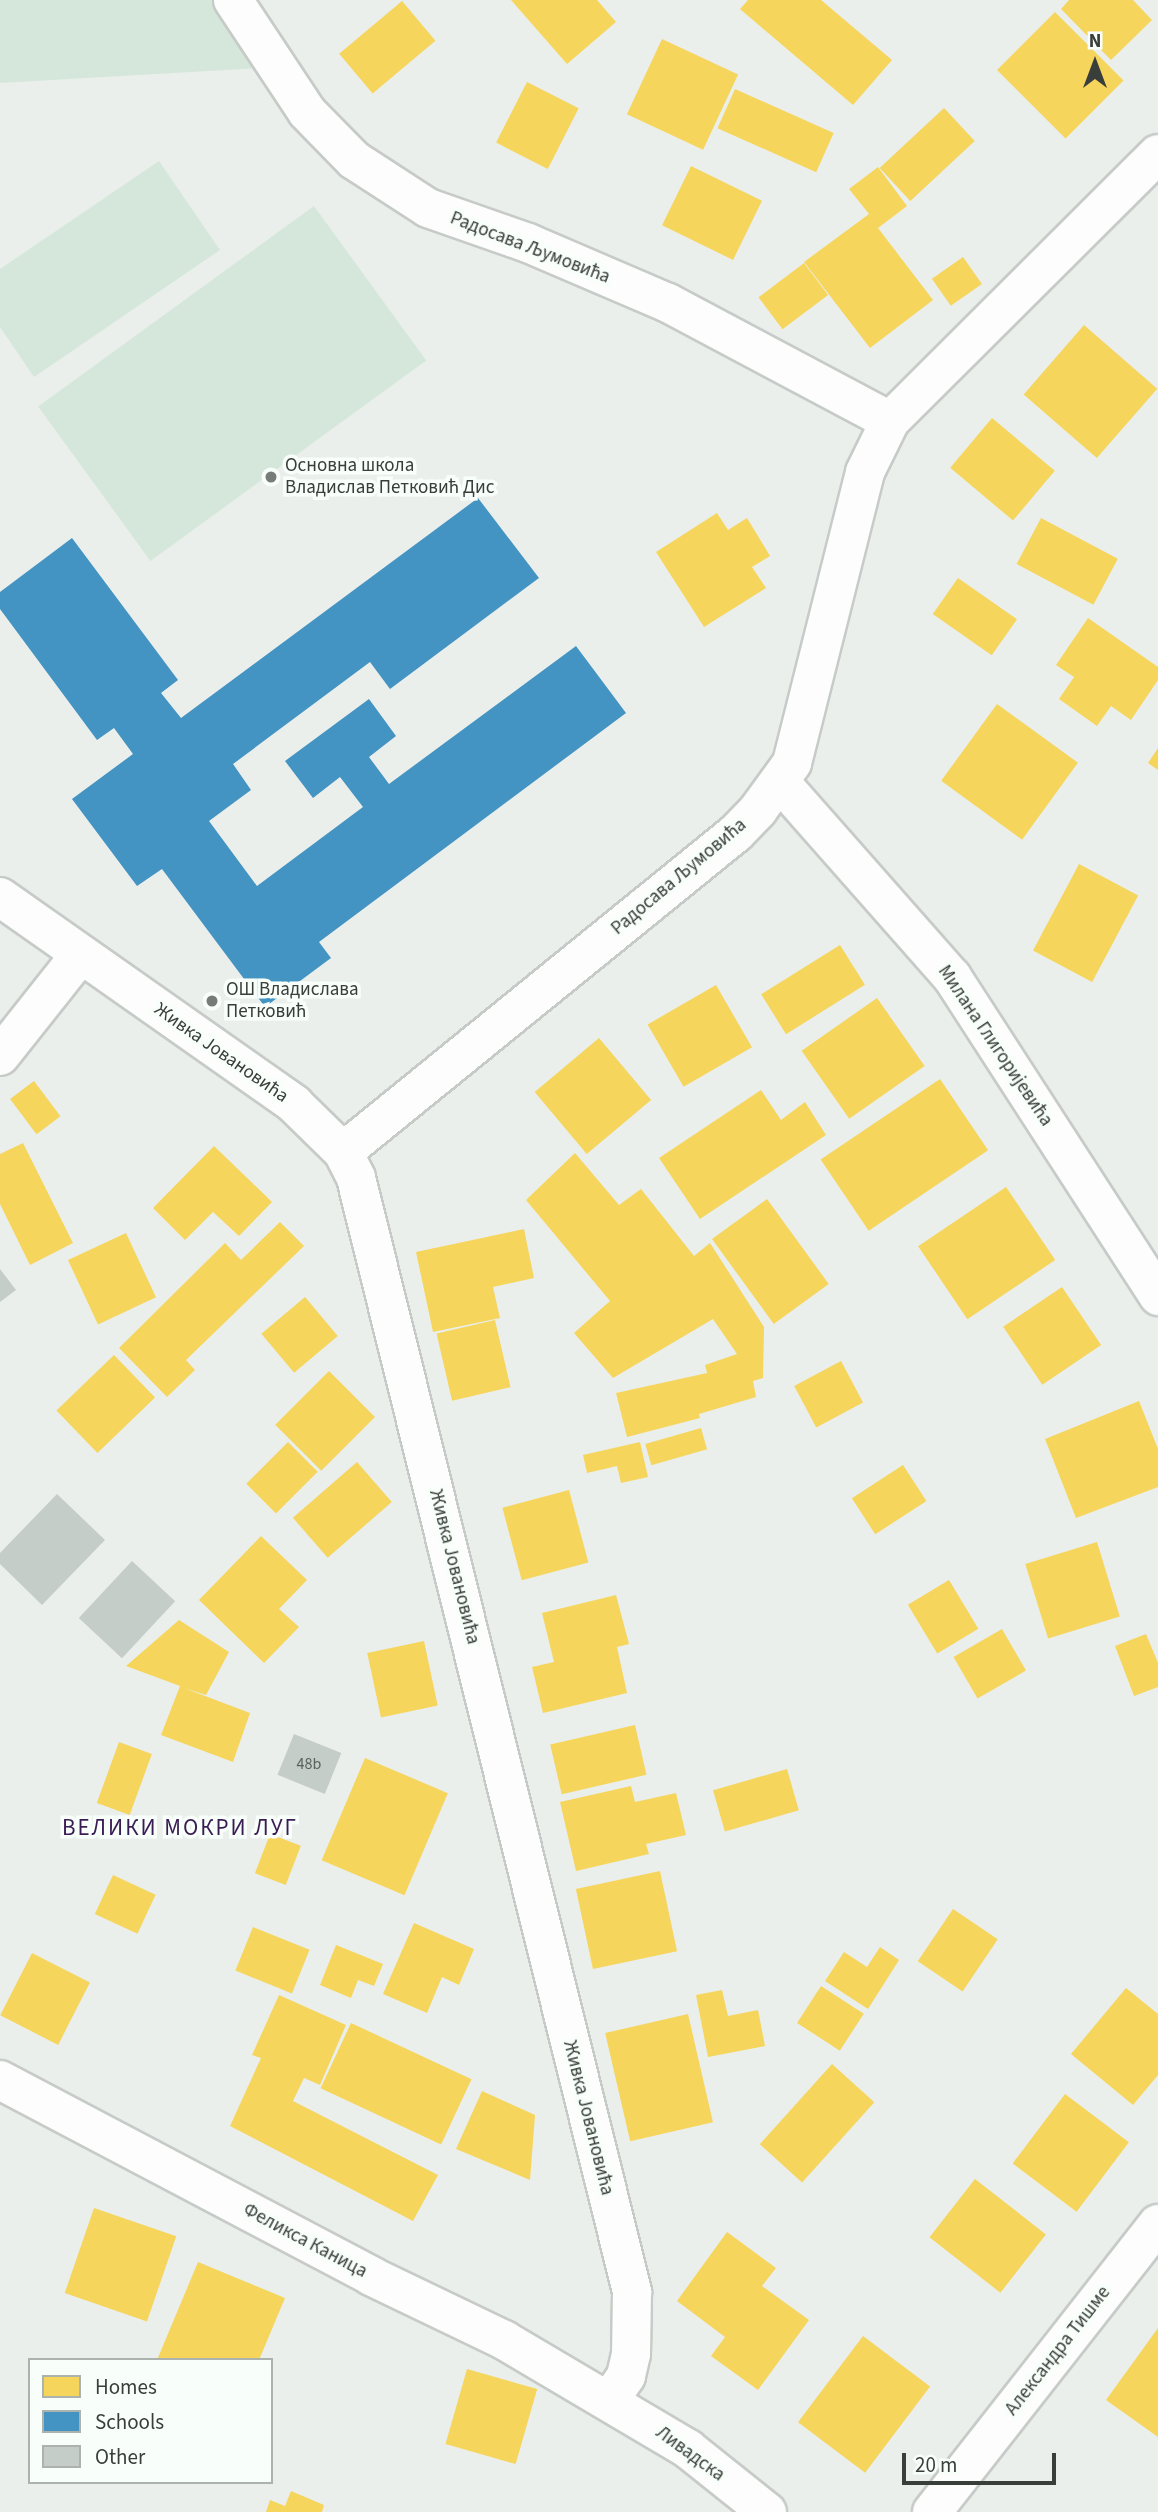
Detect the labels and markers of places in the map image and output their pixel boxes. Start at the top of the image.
place label: Основна школа Владислав Петковић Дис [285,455,494,499]
marker: Основна школа Владислав Петковић Дис [263,469,279,485]
place label: ОШ Владислава Петковић [226,979,359,1023]
marker: ОШ Владислава Петковић [204,993,220,1009]

